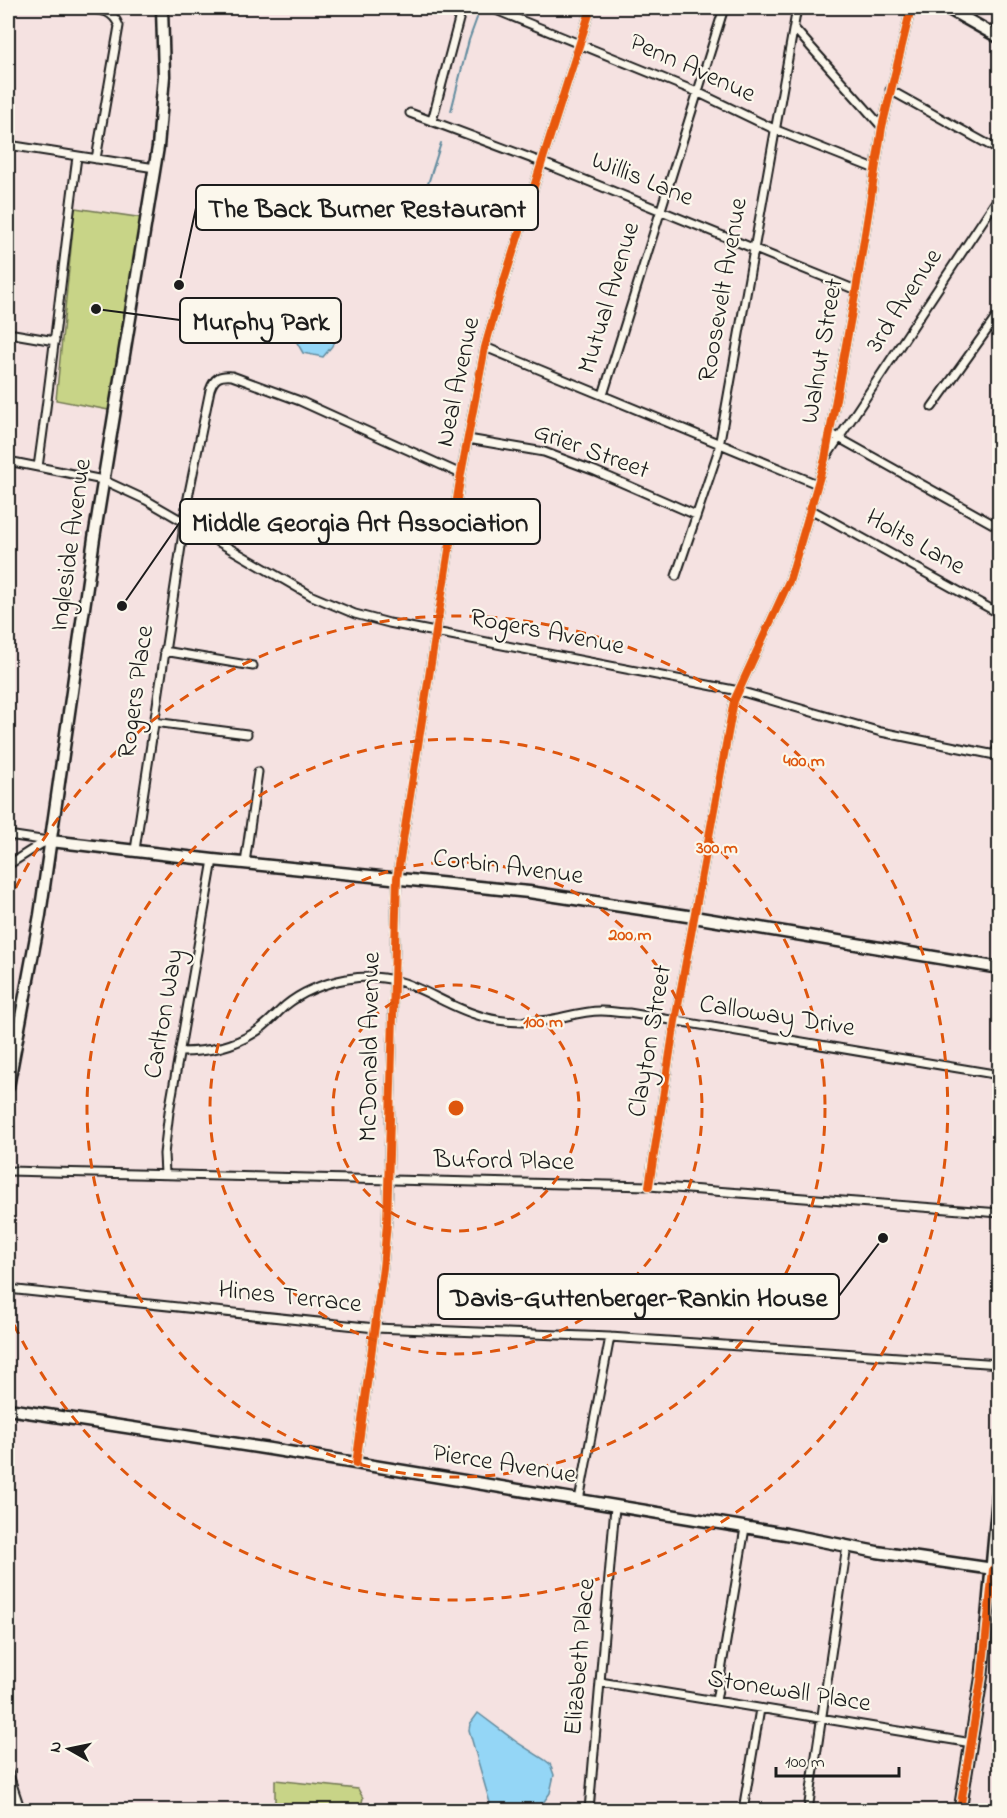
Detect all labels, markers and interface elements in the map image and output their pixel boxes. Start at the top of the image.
street label: Penn Avenue [623,24,762,114]
street label: Willis Lane [585,142,699,218]
callout: The Back Burner Restaurant [196,185,538,230]
text: The Back Burner Restaurant [208,191,527,230]
street label: Roosevelt Avenue [689,195,759,385]
street label: Mutual Avenue [569,217,651,379]
street label: 3rd Avenue [857,241,953,361]
street label: Walnut Street [792,275,855,427]
callout: Murphy Park [180,298,341,343]
text: Murphy Park [192,304,331,343]
street label: Neal Avenue [427,313,491,450]
street label: Grier Street [528,413,654,491]
street label: Ingleside Avenue [41,456,103,634]
callout: Middle Georgia Art Association [180,499,540,544]
street label: Holts Lane [858,500,972,586]
text: Middle Georgia Art Association [192,505,528,545]
street label: Rogers Avenue [466,599,628,667]
street label: Rogers Place [109,623,165,761]
text: 400 m [783,749,825,775]
text: 300 m [695,836,738,862]
street label: Corbin Avenue [431,840,586,896]
text: 200 m [608,923,652,949]
street label: Carlton Way [135,946,195,1082]
street label: McDonald Avenue [350,951,392,1142]
street label: Clayton Street [619,961,683,1120]
street label: Calloway Drive [697,986,858,1048]
text: 100 m [523,1010,563,1036]
centre of rings [446,1098,466,1118]
street label: Buford Place [432,1142,575,1182]
street label: Hines Terrace [216,1272,364,1324]
callout: Davis-Guttenberger-Rankin House [438,1274,839,1319]
text: Davis-Guttenberger-Rankin House [448,1280,829,1320]
street label: Pierce Avenue [429,1435,579,1495]
street label: Elizabeth Place [555,1576,607,1737]
street label: Stonewall Place [705,1660,874,1724]
north arrow [39,1719,99,1779]
text: N [43,1740,69,1754]
scale bar [776,1740,899,1778]
text: 100 m [785,1750,825,1776]

